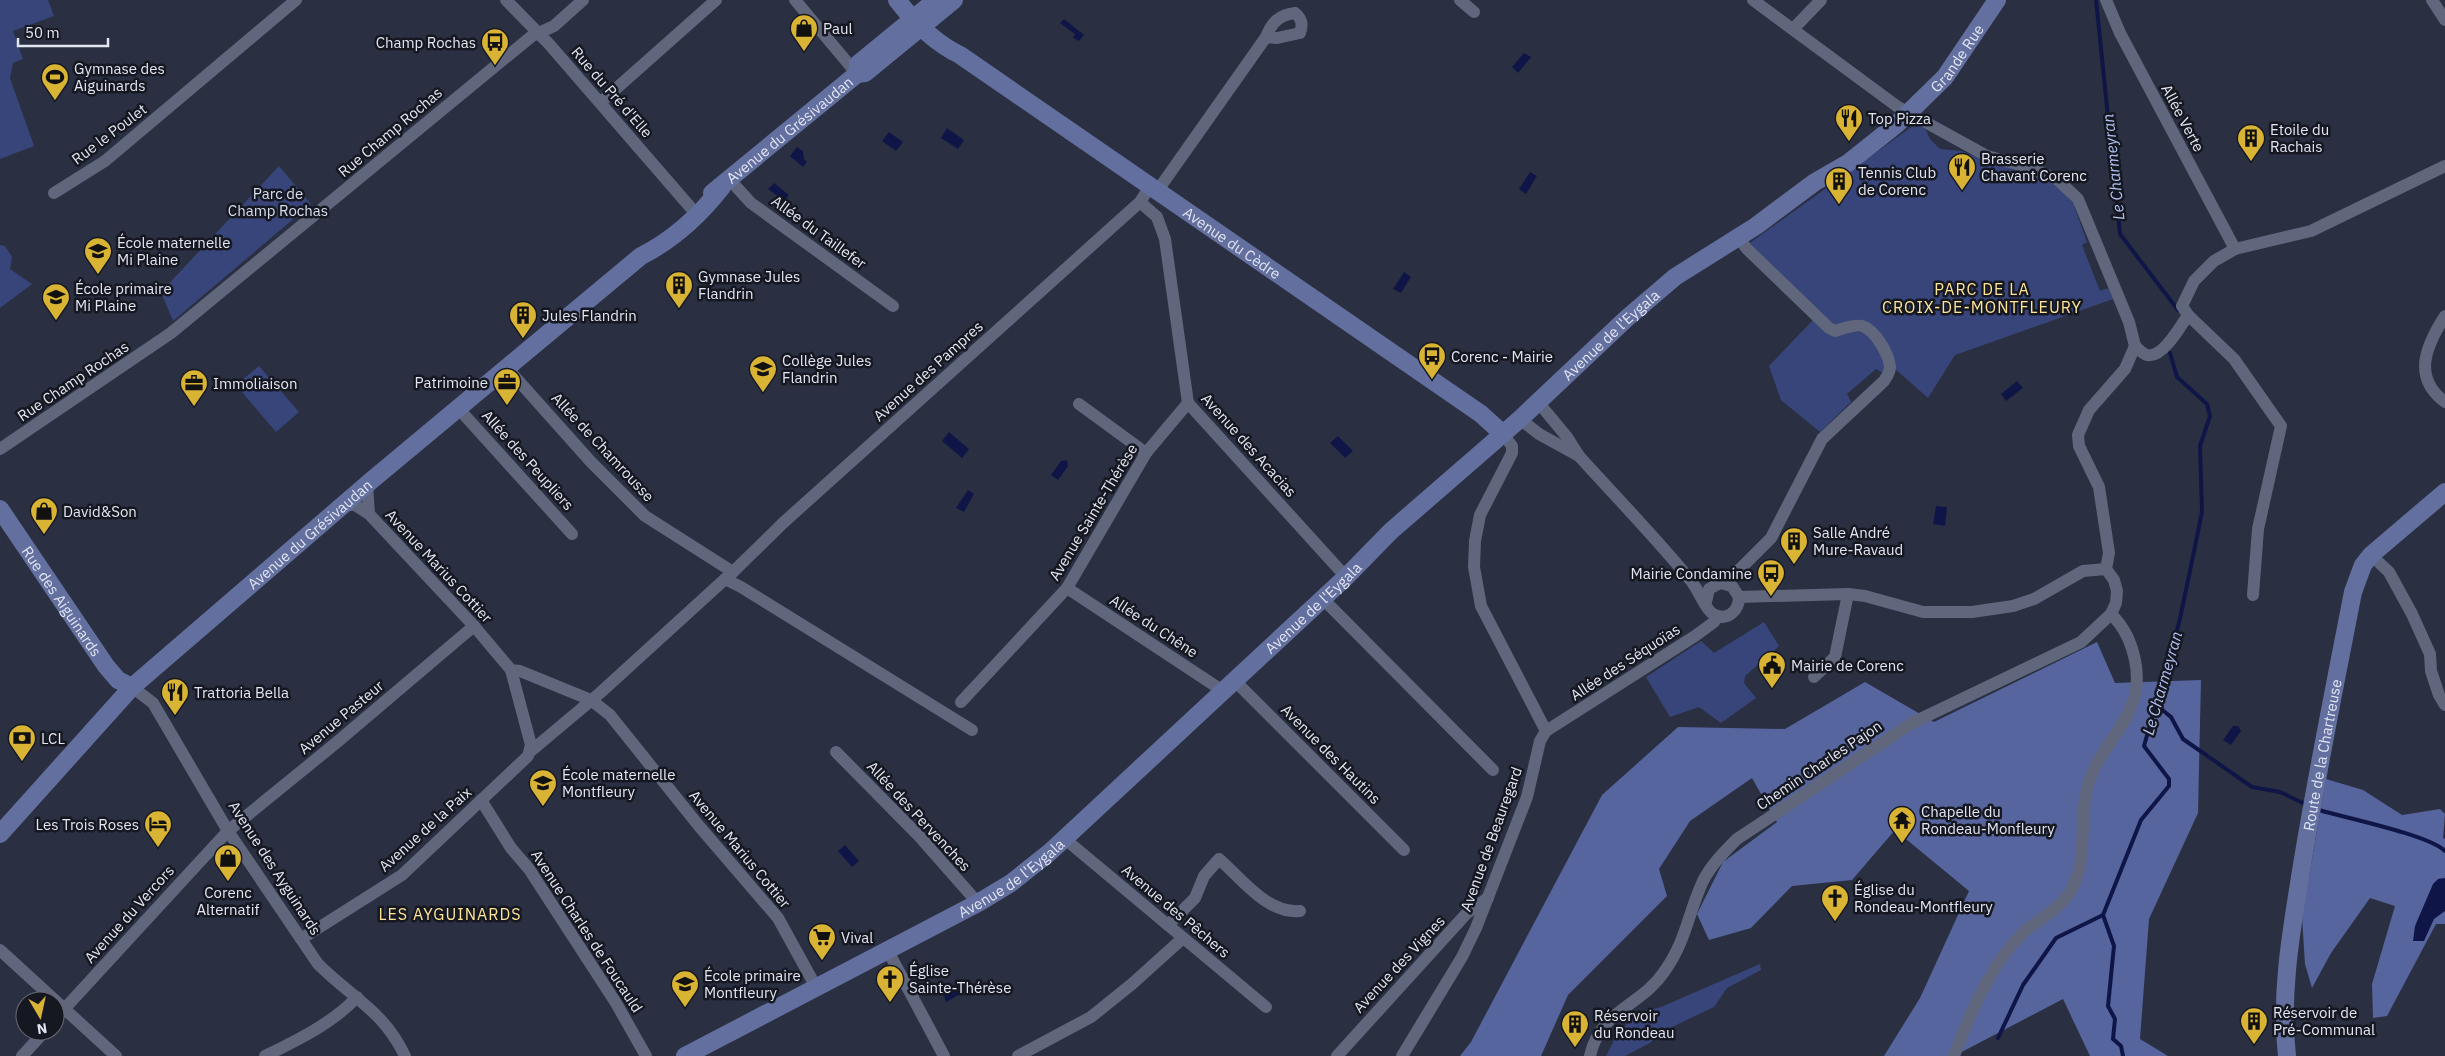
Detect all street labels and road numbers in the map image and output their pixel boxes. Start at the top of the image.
street label: Grande Rue [1926,20,1988,96]
street label: Rue du Pré d'Elle [567,43,657,141]
street label: Avenue du Grésivaudan [722,72,857,187]
street label: Allée Verte [2157,81,2209,155]
street label: Rue Champ Rochas [334,83,446,181]
street label: Rue le Poulet [68,100,150,168]
street label: Allée du Taillefer [768,191,871,273]
street label: Avenue du Cèdre [1180,202,1285,283]
street label: Avenue de l'Eygala [1558,285,1663,384]
street label: Avenue des Pampres [869,317,987,425]
street label: Rue Champ Rochas [14,337,132,425]
street label: Allée de Chamrousse [548,389,658,505]
street label: Avenue des Acacias [1197,389,1301,501]
street label: Allée des Peupliers [478,406,578,514]
street label: Avenue Sainte-Thérèse [1045,440,1141,584]
street label: Avenue du Grésivaudan [243,475,376,593]
street label: Avenue Marius Cottier [382,505,497,627]
street label: Rue des Aiguinards [18,542,106,660]
street label: Avenue de l'Eygala [1261,558,1365,657]
street label: Allée du Chêne [1106,590,1202,662]
street label: Allée des Séquoïas [1567,619,1683,705]
street label: Avenue Pasteur [295,676,388,758]
street label: Route de la Chartreuse [2298,678,2345,832]
street label: Avenue des Hautins [1277,700,1385,808]
street label: Chemin Charles Pajon [1753,716,1885,814]
street label: Allée des Pervenches [863,757,975,875]
street label: Avenue de Beauregard [1456,764,1526,914]
street label: Avenue de la Paix [375,782,476,876]
street label: Avenue Marius Cottier [685,786,795,912]
street label: Avenue des Ayguinards [225,797,325,939]
street label: Avenue de l'Eygala [955,834,1068,921]
street label: Avenue Charles de Foucauld [527,846,647,1016]
street label: Avenue des Pêchers [1118,860,1234,962]
street label: Avenue du Vercors [80,861,178,967]
street label: Avenue des Vignes [1349,911,1449,1017]

